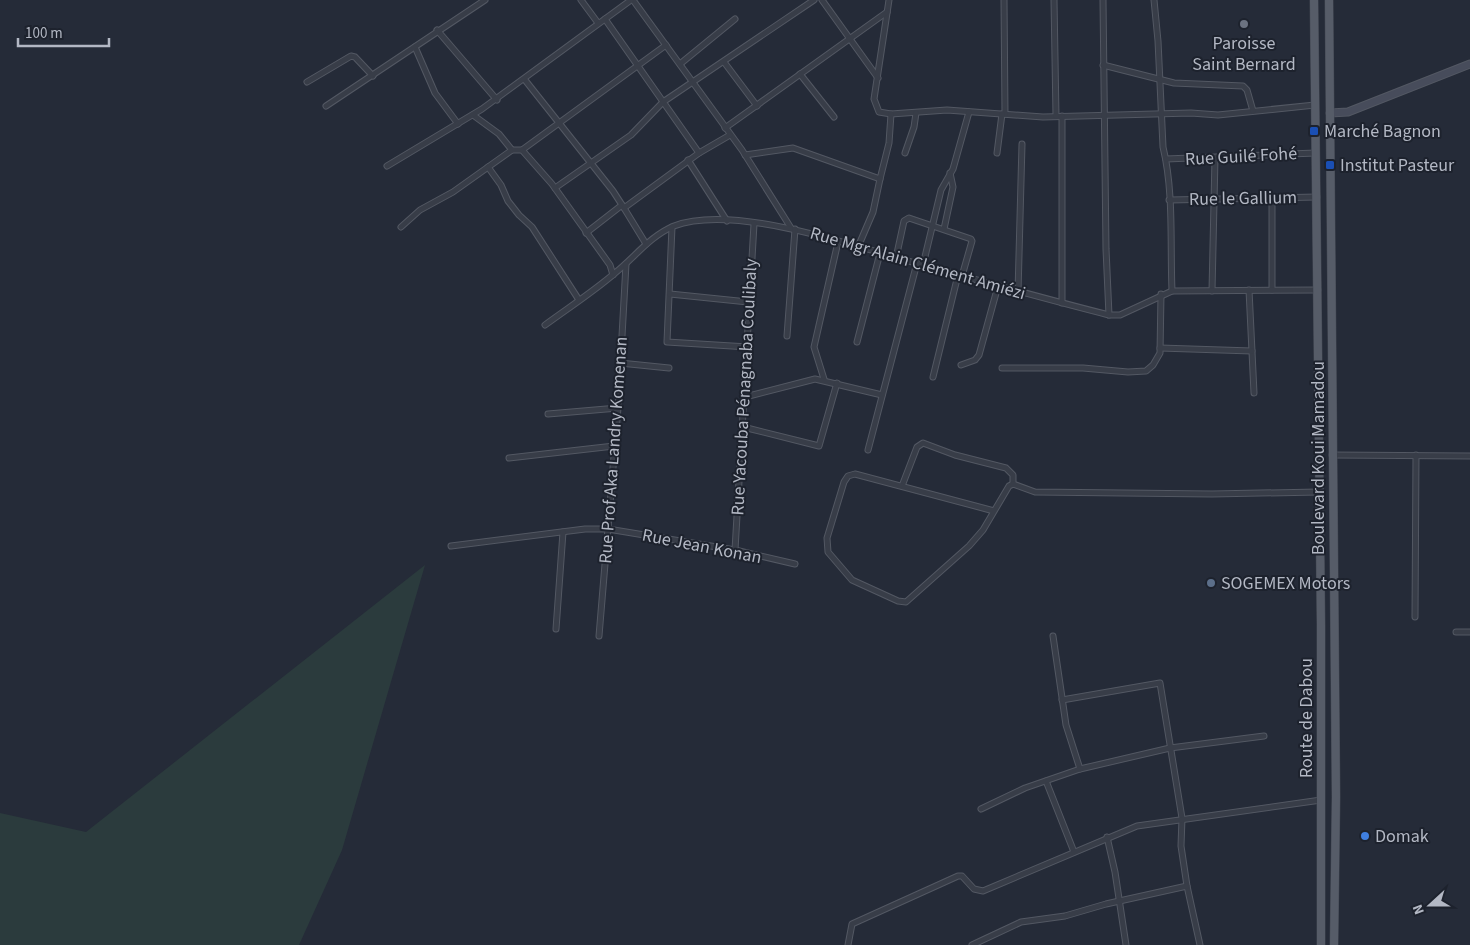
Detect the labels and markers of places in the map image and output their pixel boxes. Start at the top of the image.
marker: Paroisse Saint Bernard [1238,18,1250,30]
place label: Paroisse Saint Bernard [1192,31,1296,77]
place label: Marché Bagnon [1324,119,1441,144]
marker: Marché Bagnon [1308,125,1320,137]
place label: Institut Pasteur [1340,153,1455,178]
marker: Institut Pasteur [1324,159,1336,171]
place label: SOGEMEX Motors [1221,571,1350,596]
marker: SOGEMEX Motors [1205,577,1217,589]
place label: Domak [1375,824,1429,849]
marker: Domak [1359,830,1371,842]

